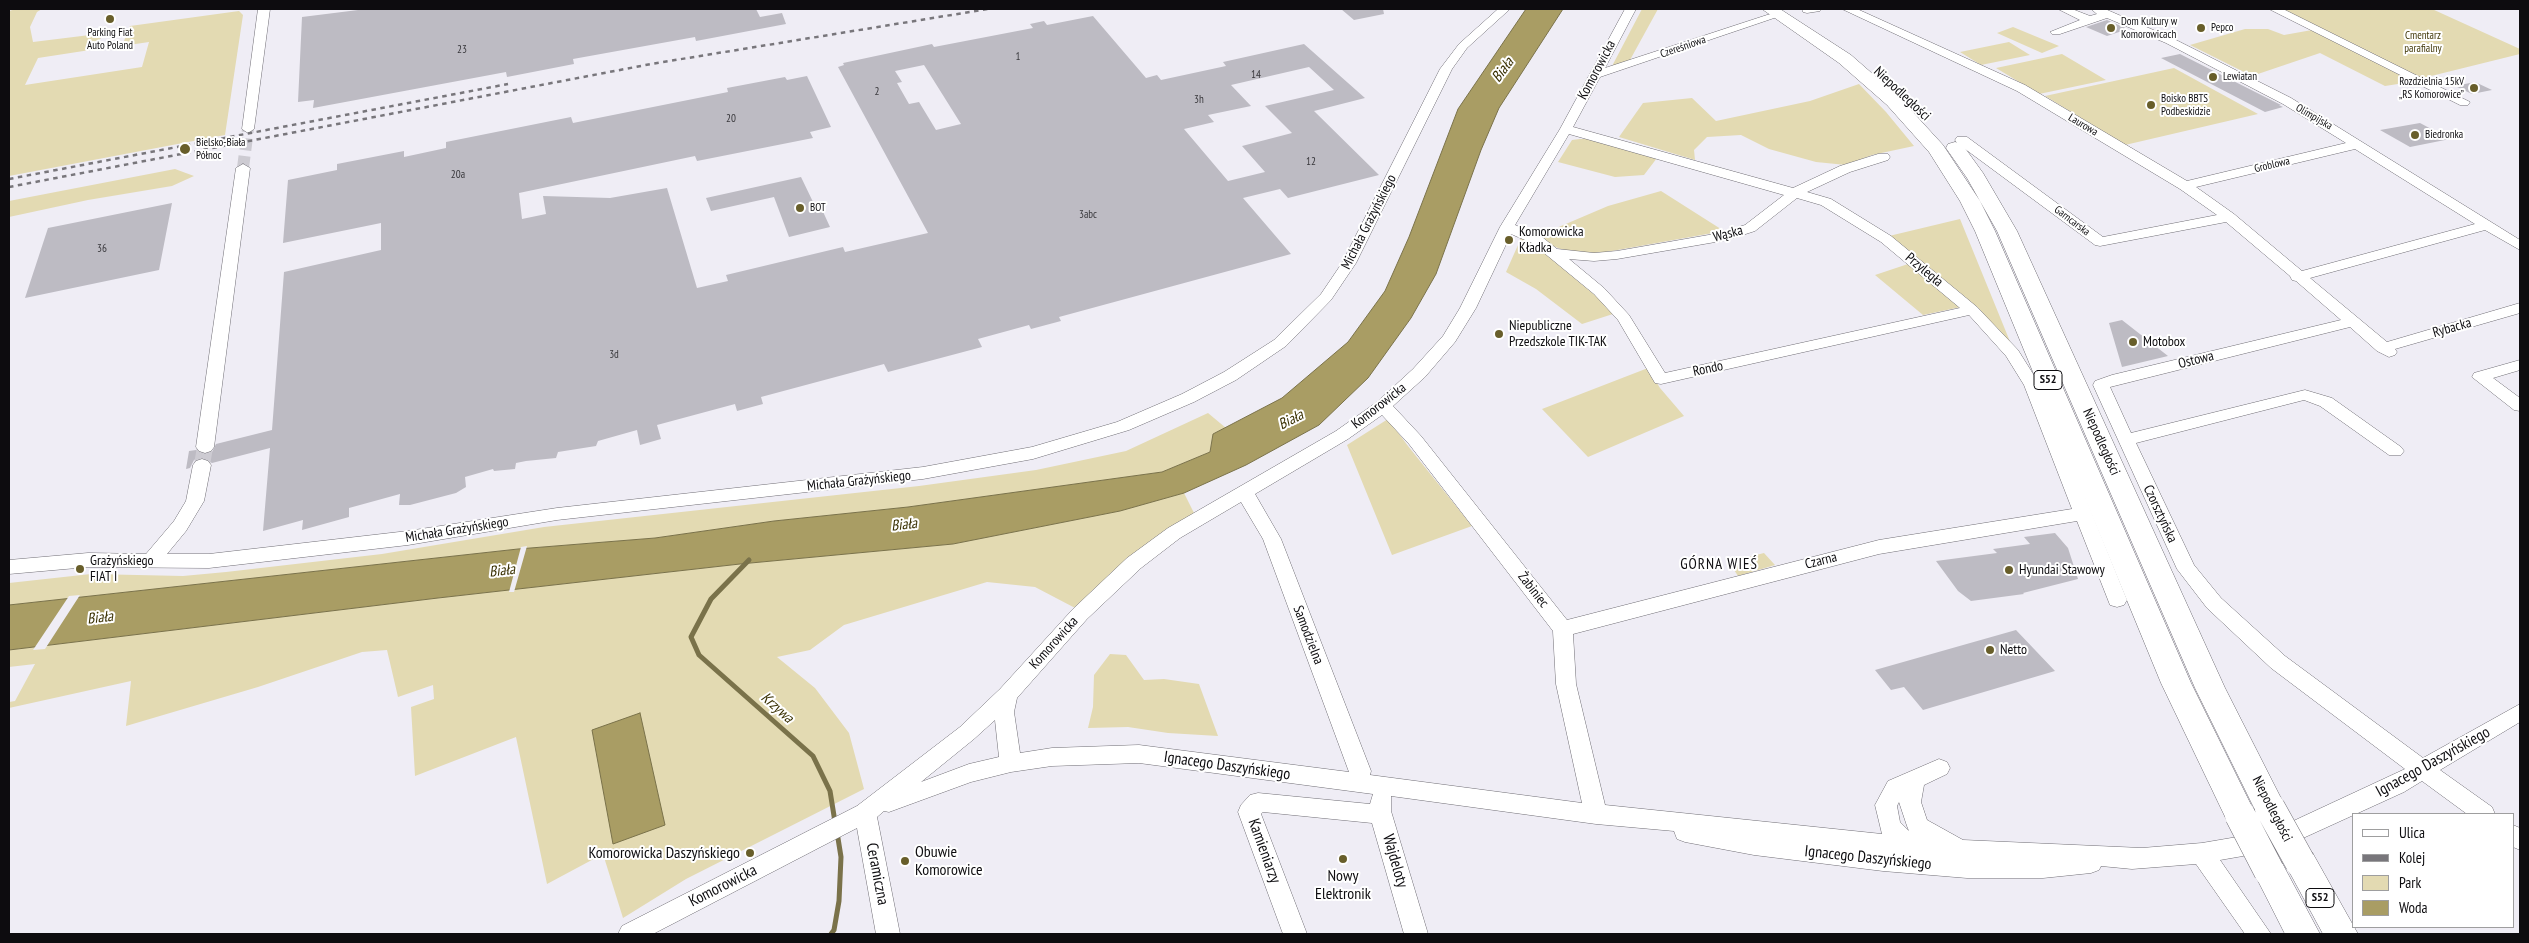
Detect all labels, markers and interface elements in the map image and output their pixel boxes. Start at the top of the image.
marker: Parking Fiat Auto Poland [104,13,116,25]
place label: Dom Kultury w Komorowicach [2121,15,2177,41]
place label: Pepco [2211,21,2233,35]
marker: Dom Kultury w Komorowicach [2105,22,2117,34]
marker: Pepco [2195,22,2207,34]
place label: Parking Fiat Auto Poland [87,26,133,52]
park label: Cmentarz parafialny [2404,29,2442,55]
street label: Czereśniowa [1659,33,1707,61]
street label: Komorowicka [1574,38,1620,102]
house number: 23 [457,43,467,57]
house number: 1 [1016,50,1020,64]
water label: Biała [1488,54,1518,86]
street label: Niepodległości [1870,63,1934,125]
house number: 14 [1251,68,1261,82]
place label: Lewiatan [2223,70,2257,84]
marker: Lewiatan [2207,71,2219,83]
place label: Rozdzielnia 15kV „RS Komorowice” [2399,75,2464,101]
marker: Rozdzielnia 15kV „RS Komorowice” [2468,82,2480,94]
house number: 2 [875,85,879,99]
place label: Boisko BBTS Podbeskidzie [2161,92,2210,118]
house number: 3h [1194,93,1204,107]
marker: Boisko BBTS Podbeskidzie [2145,99,2157,111]
street label: Olimpijska [2293,101,2335,133]
street label: Laurowa [2066,111,2100,139]
house number: 20 [726,112,736,126]
place label: Biedronka [2425,128,2463,142]
marker: Biedronka [2409,129,2421,141]
place label: Bielsko-Biała Północ [196,136,245,162]
marker: Bielsko-Biała Północ [178,142,192,156]
house number: 12 [1306,155,1316,169]
street label: Groblowa [2253,155,2291,175]
house number: 20a [451,168,465,182]
street label: Michała Grażyńskiego [1338,172,1400,272]
place label: BOT [810,201,826,215]
marker: BOT [794,202,806,214]
street label: Garncarska [2052,203,2092,239]
house number: 3abc [1079,208,1097,222]
street label: Wąska [1711,222,1745,246]
place label: Komorowicka Kładka [1519,224,1584,256]
marker: Komorowicka Kładka [1503,234,1515,246]
house number: 36 [97,242,107,256]
street label: Przyległa [1902,249,1946,291]
street label: Rybacka [2431,315,2473,341]
place label: Niepubliczne Przedszkole TIK-TAK [1509,318,1607,351]
marker: Niepubliczne Przedszkole TIK-TAK [1493,328,1505,340]
place label: Motobox [2143,334,2185,350]
marker: Motobox [2127,336,2139,348]
house number: 3d [609,348,619,362]
street label: Ostowa [2177,348,2215,372]
street label: Rondo [1691,358,1725,380]
road number: S52 [2034,370,2062,390]
street label: Komorowicka [1348,379,1410,433]
water label: Biała [1275,406,1307,434]
street label: Niepodległości [2079,406,2123,478]
street label: Michała Grażyńskiego [806,467,912,495]
street label: Czorsztyńska [2139,483,2181,545]
street label: Michała Grażyńskiego [404,514,510,546]
water label: Biała [890,514,918,536]
street label: Czarna [1803,549,1839,573]
place label: Grażyńskiego FIAT I [90,553,154,586]
district label: GÓRNA WIEŚ [1679,556,1759,574]
water label: Biała [488,560,516,582]
place label: Hyundai Stawowy [2019,562,2105,578]
marker: Grażyńskiego FIAT I [74,563,86,575]
marker: Hyundai Stawowy [2003,564,2015,576]
street label: Żabiniec [1514,569,1552,611]
street label: Samodzielna [1289,603,1327,667]
water label: Biała [86,607,114,629]
street label: Komorowicka [1026,613,1082,673]
place label: Netto [2000,642,2027,658]
marker: Netto [1984,644,1996,656]
water label: Krzywa [757,689,797,727]
street label: Ignacego Daszyńskiego [2373,723,2493,801]
street label: Ignacego Daszyńskiego [1163,748,1291,784]
street label: Niepodległości [2248,773,2296,845]
legend [2352,813,2514,928]
street label: Kamieniarzy [1243,816,1285,886]
text: Ulica [2399,823,2425,842]
street label: Wajdeloty [1378,832,1412,890]
street label: Ceramiczna [862,841,892,907]
place label: Obuwie Komorowice [915,842,983,880]
street label: Ignacego Daszyńskiego [1804,842,1932,874]
place label: Komorowicka Daszyńskiego [588,843,740,863]
marker: Komorowicka Daszyńskiego [744,847,756,859]
text: Kolej [2399,848,2425,867]
marker: Nowy Elektronik [1337,853,1349,865]
marker: Obuwie Komorowice [899,855,911,867]
street label: Komorowicka [686,861,760,911]
place label: Nowy Elektronik [1315,866,1371,904]
text: Park [2399,873,2421,892]
road number: S52 [2306,888,2334,908]
text: Woda [2399,898,2428,917]

